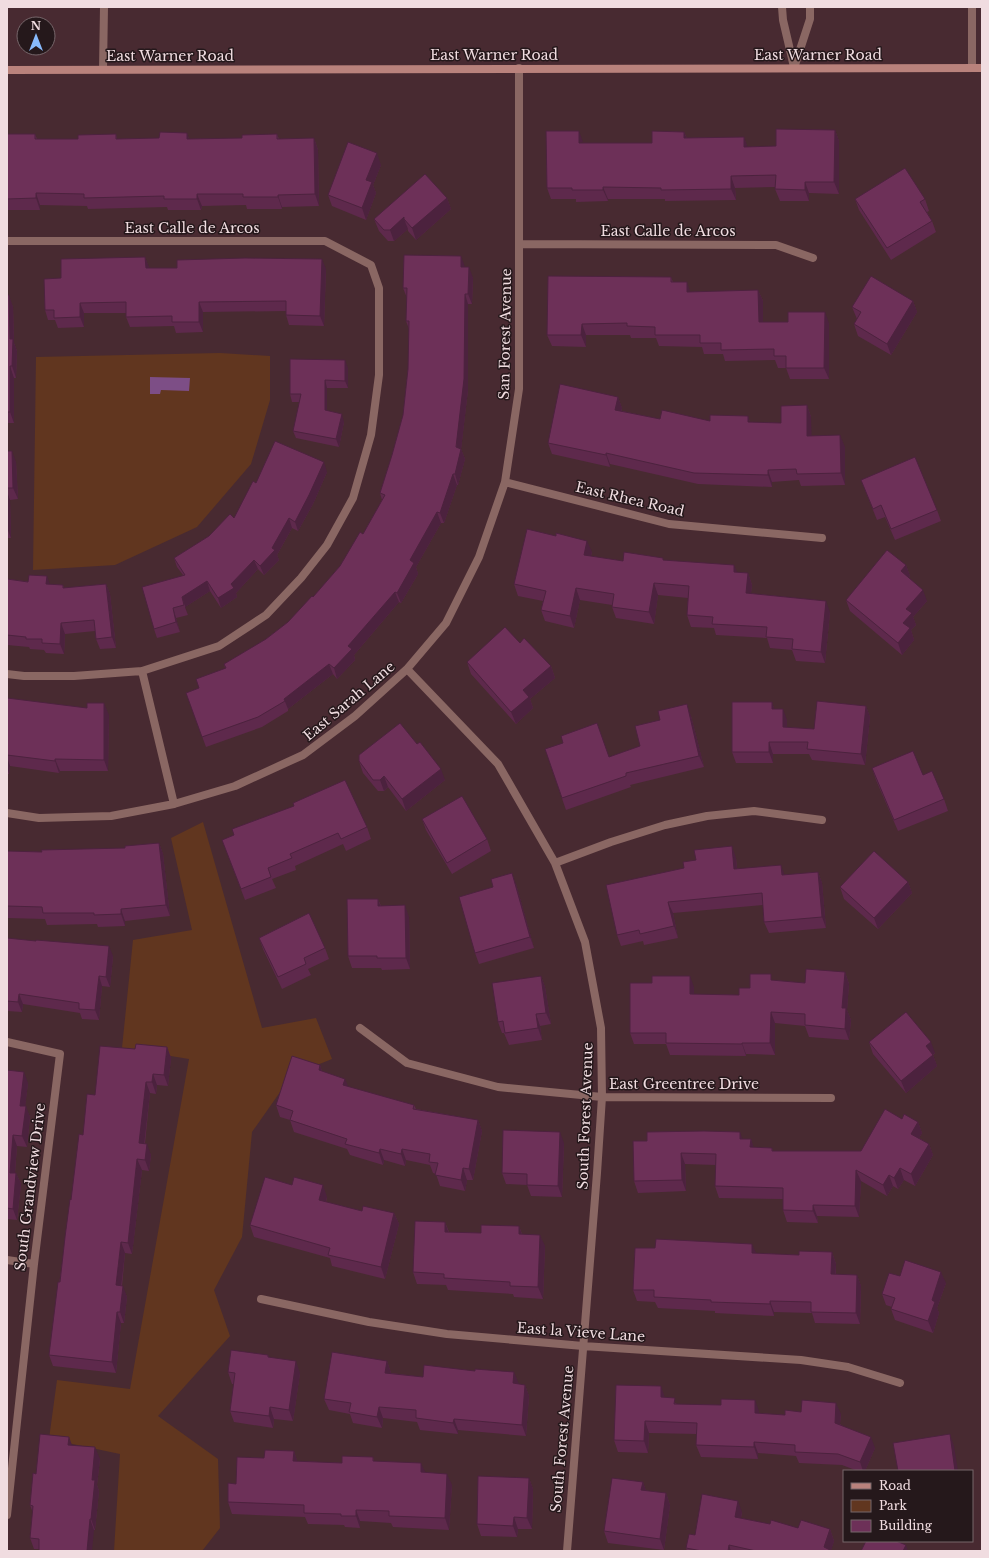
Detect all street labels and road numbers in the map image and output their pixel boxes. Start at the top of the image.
street label: East Warner Road [430,46,559,64]
street label: East Warner Road [754,46,883,64]
street label: East Warner Road [106,47,235,65]
street label: East Calle de Arcos [125,219,260,237]
street label: East Calle de Arcos [601,222,736,240]
street label: San Forest Avenue [495,268,515,400]
street label: East Rhea Road [574,478,687,520]
street label: East Sarah Lane [300,657,398,745]
street label: South Forest Avenue [573,1042,597,1190]
street label: East Greentree Drive [609,1075,759,1093]
street label: South Grandview Drive [11,1102,49,1272]
street label: East la Vieve Lane [516,1319,646,1345]
street label: South Forest Avenue [547,1365,577,1513]

